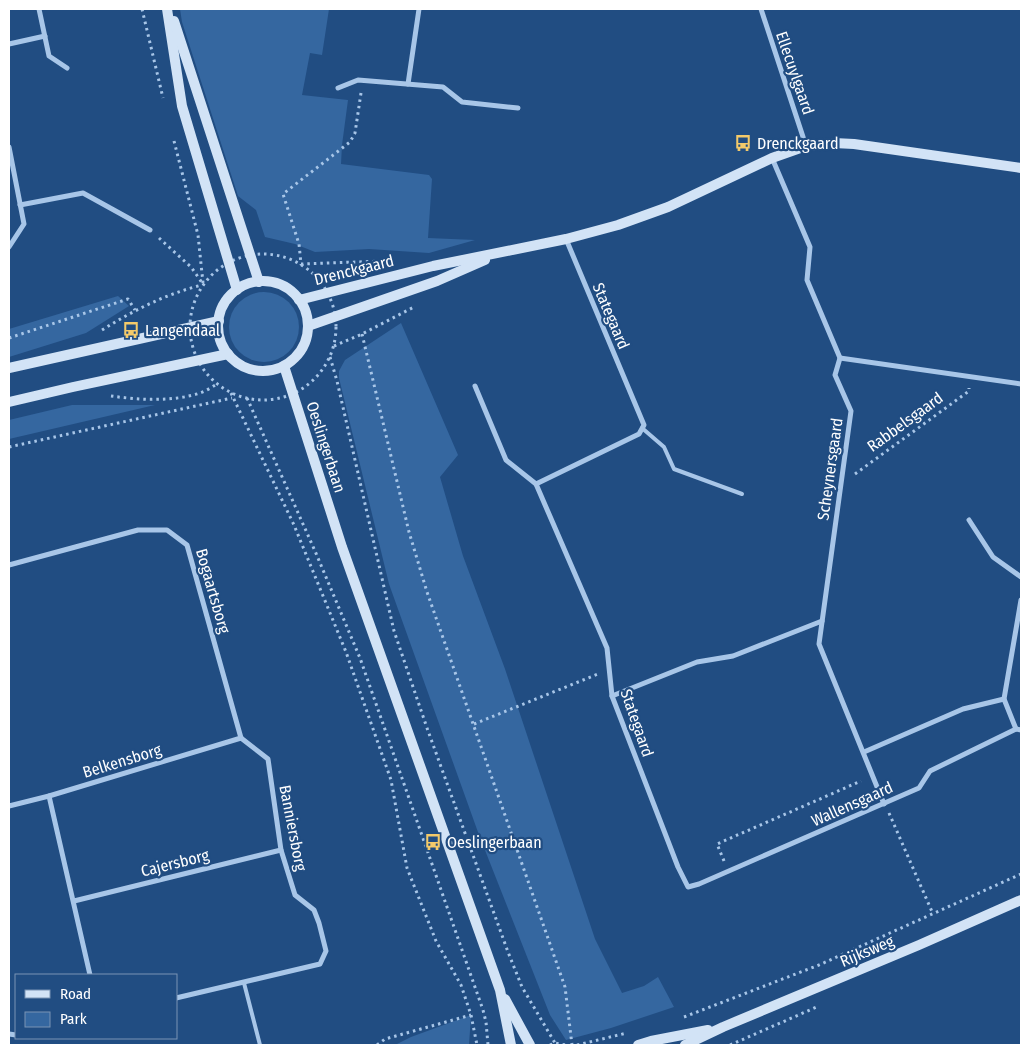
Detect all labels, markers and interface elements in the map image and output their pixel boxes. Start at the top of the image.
street label: Ellecuylgaard [772,29,818,117]
bus stop icon: Drenckgaard [733,133,753,153]
place label: Drenckgaard [757,134,839,153]
street label: Drenckgaard [312,251,396,289]
street label: Stategaard [589,280,633,352]
bus stop icon: Langendaal [121,320,141,340]
place label: Langendaal [145,321,220,340]
street label: Rabbelsgaard [863,388,947,456]
street label: Oeslingerbaan [302,399,350,495]
street label: Scheynersgaard [813,417,847,521]
street label: Bogaartsborg [192,546,234,636]
street label: Stategaard [617,687,657,759]
street label: Belkensborg [80,740,164,782]
street label: Wallensgaard [808,778,896,830]
street label: Banniersborg [275,783,311,873]
bus stop icon: Oeslingerbaan [423,832,443,852]
place label: Oeslingerbaan [447,833,542,852]
street label: Cajersborg [139,845,212,881]
street label: Rijksweg [837,931,897,971]
legend [15,974,178,1039]
text: Road [60,985,91,1003]
text: Park [60,1010,87,1028]

